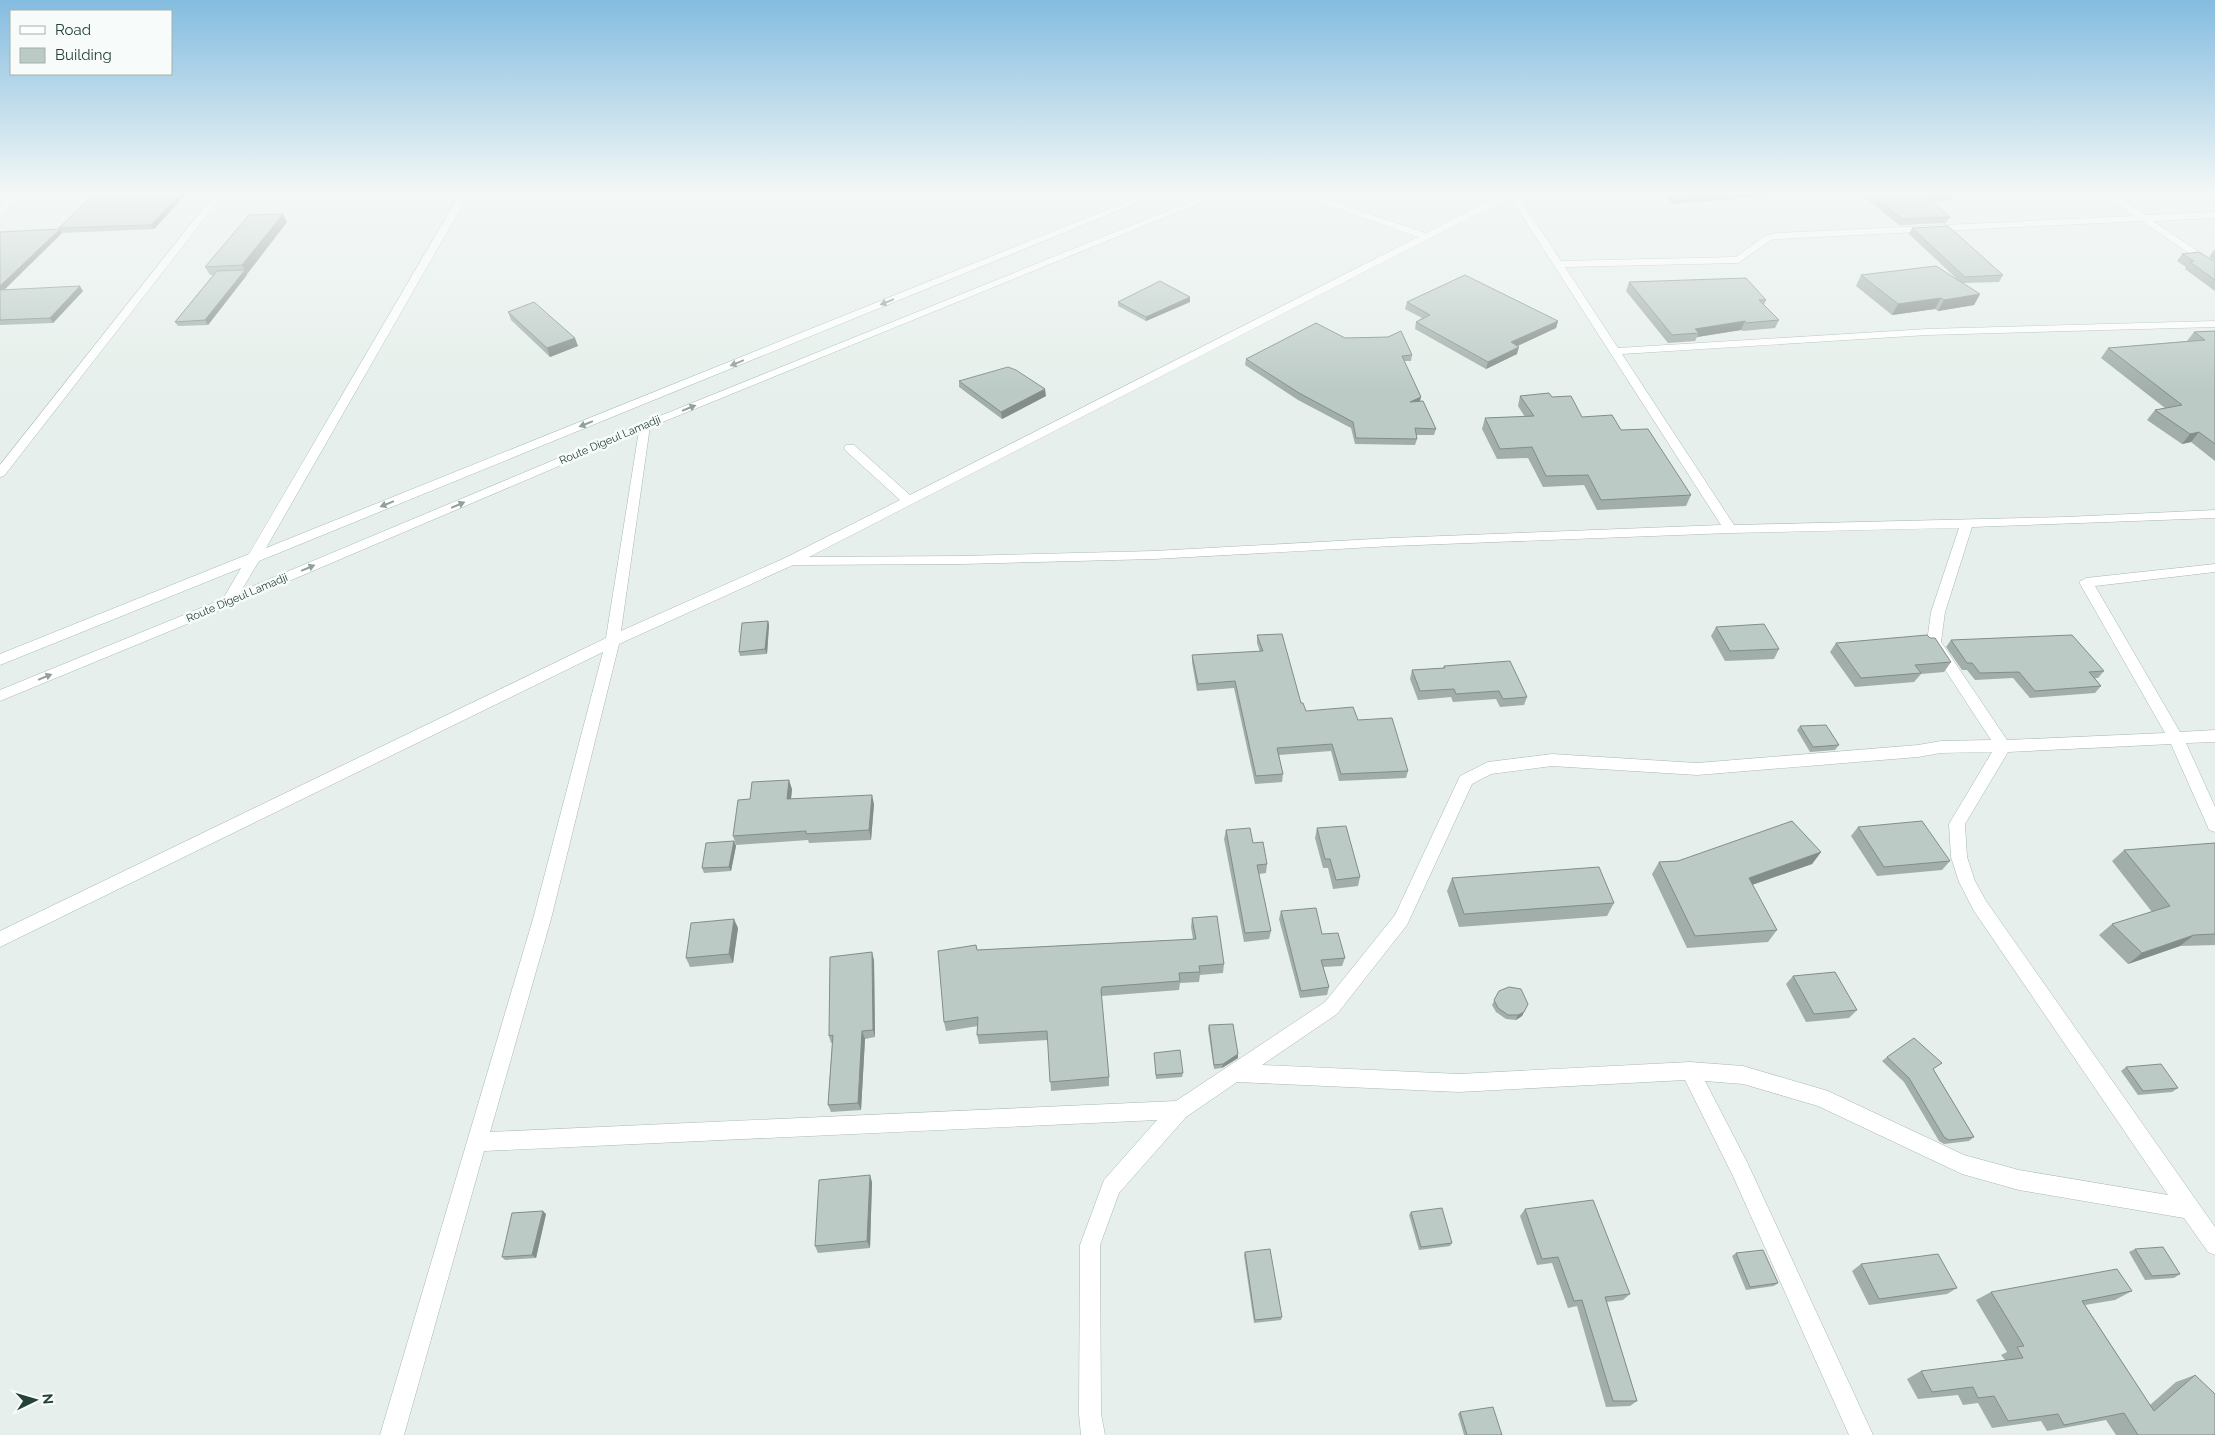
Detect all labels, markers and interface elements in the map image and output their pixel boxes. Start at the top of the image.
legend [10,10,172,75]
text: Road [55,21,91,39]
text: Building [55,46,112,64]
one-way arrow [880,299,895,306]
one-way arrow [729,359,744,367]
one-way arrow [681,404,696,411]
street label: Route Digeul Lamadji [557,413,663,467]
one-way arrow [579,420,593,428]
one-way arrow [451,500,465,508]
one-way arrow [379,501,394,508]
one-way arrow [301,564,316,572]
street label: Route Digeul Lamadji [184,571,290,625]
one-way arrow [38,673,53,681]
north arrow [10,1375,60,1425]
text: N [40,1393,56,1405]

